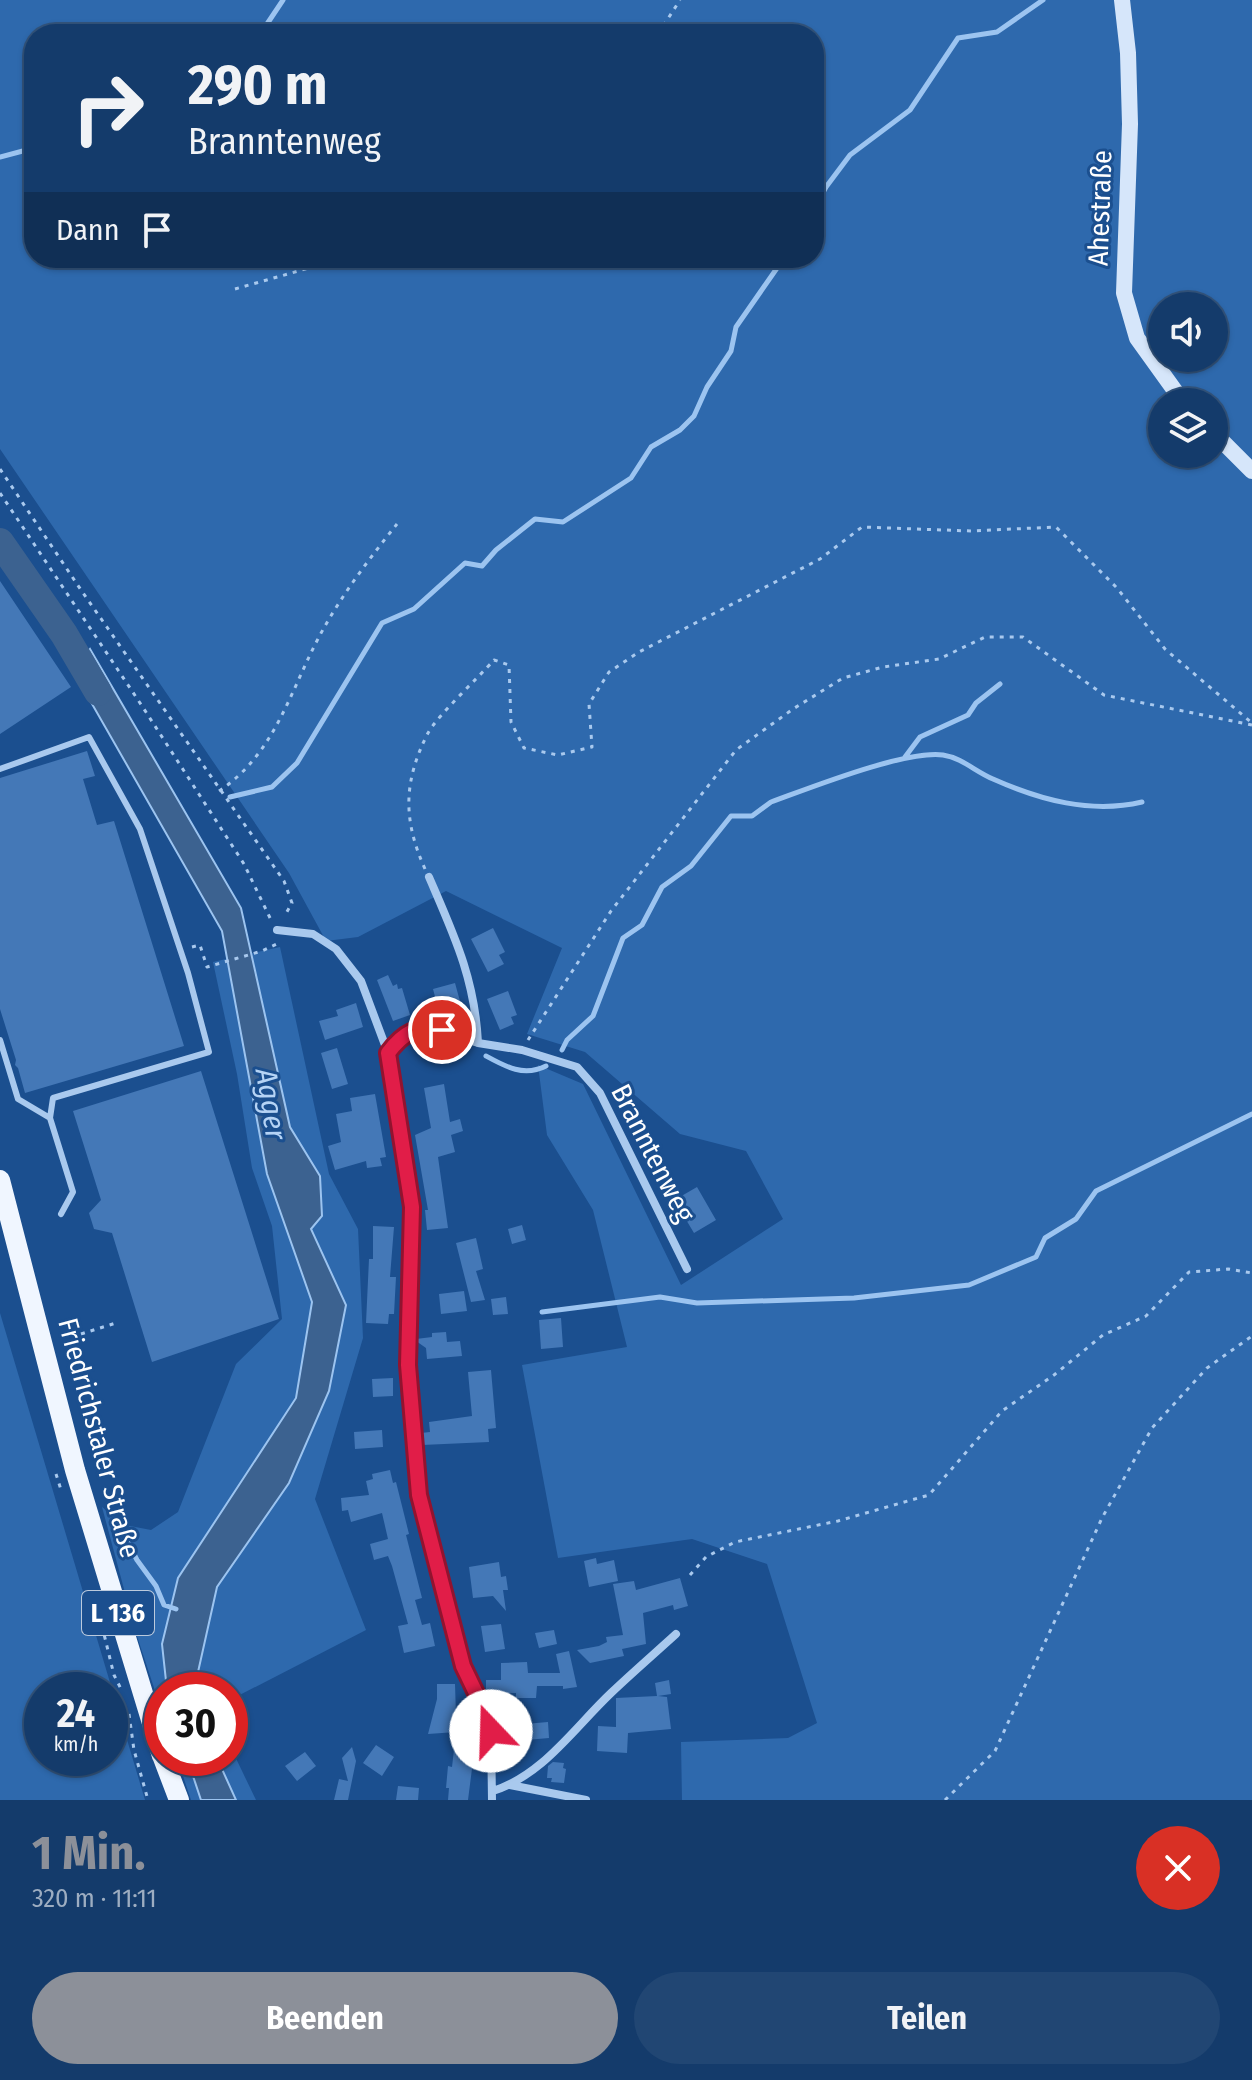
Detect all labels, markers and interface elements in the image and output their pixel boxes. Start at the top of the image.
text: 290 m [188,52,328,119]
icon: right [56,56,160,160]
text: Branntenweg [188,120,381,164]
street label: Ahestraße [1081,150,1119,266]
icon: arrive [135,208,179,252]
text: Dann [56,212,119,248]
map controls [1148,292,1228,468]
button: sound [1148,292,1228,372]
button: layers [1148,388,1228,468]
pin [408,996,476,1064]
icon: arrive [420,1008,464,1052]
water label: Agger [247,1065,295,1144]
street label: Branntenweg [604,1079,702,1228]
street label: Friedrichstaler Straße [51,1315,147,1561]
road number: L 136 [82,1591,154,1635]
speed limit sign: 30 [144,1672,248,1776]
position arrow [449,1689,533,1773]
text: 24 [57,1690,95,1738]
text: km/h [54,1732,98,1756]
text: 1 Min. [32,1824,145,1882]
button: close [1136,1826,1220,1910]
text: 320 m · 11:11 [32,1883,157,1914]
button: Beenden [32,1972,618,2064]
button: Teilen [634,1972,1220,2064]

